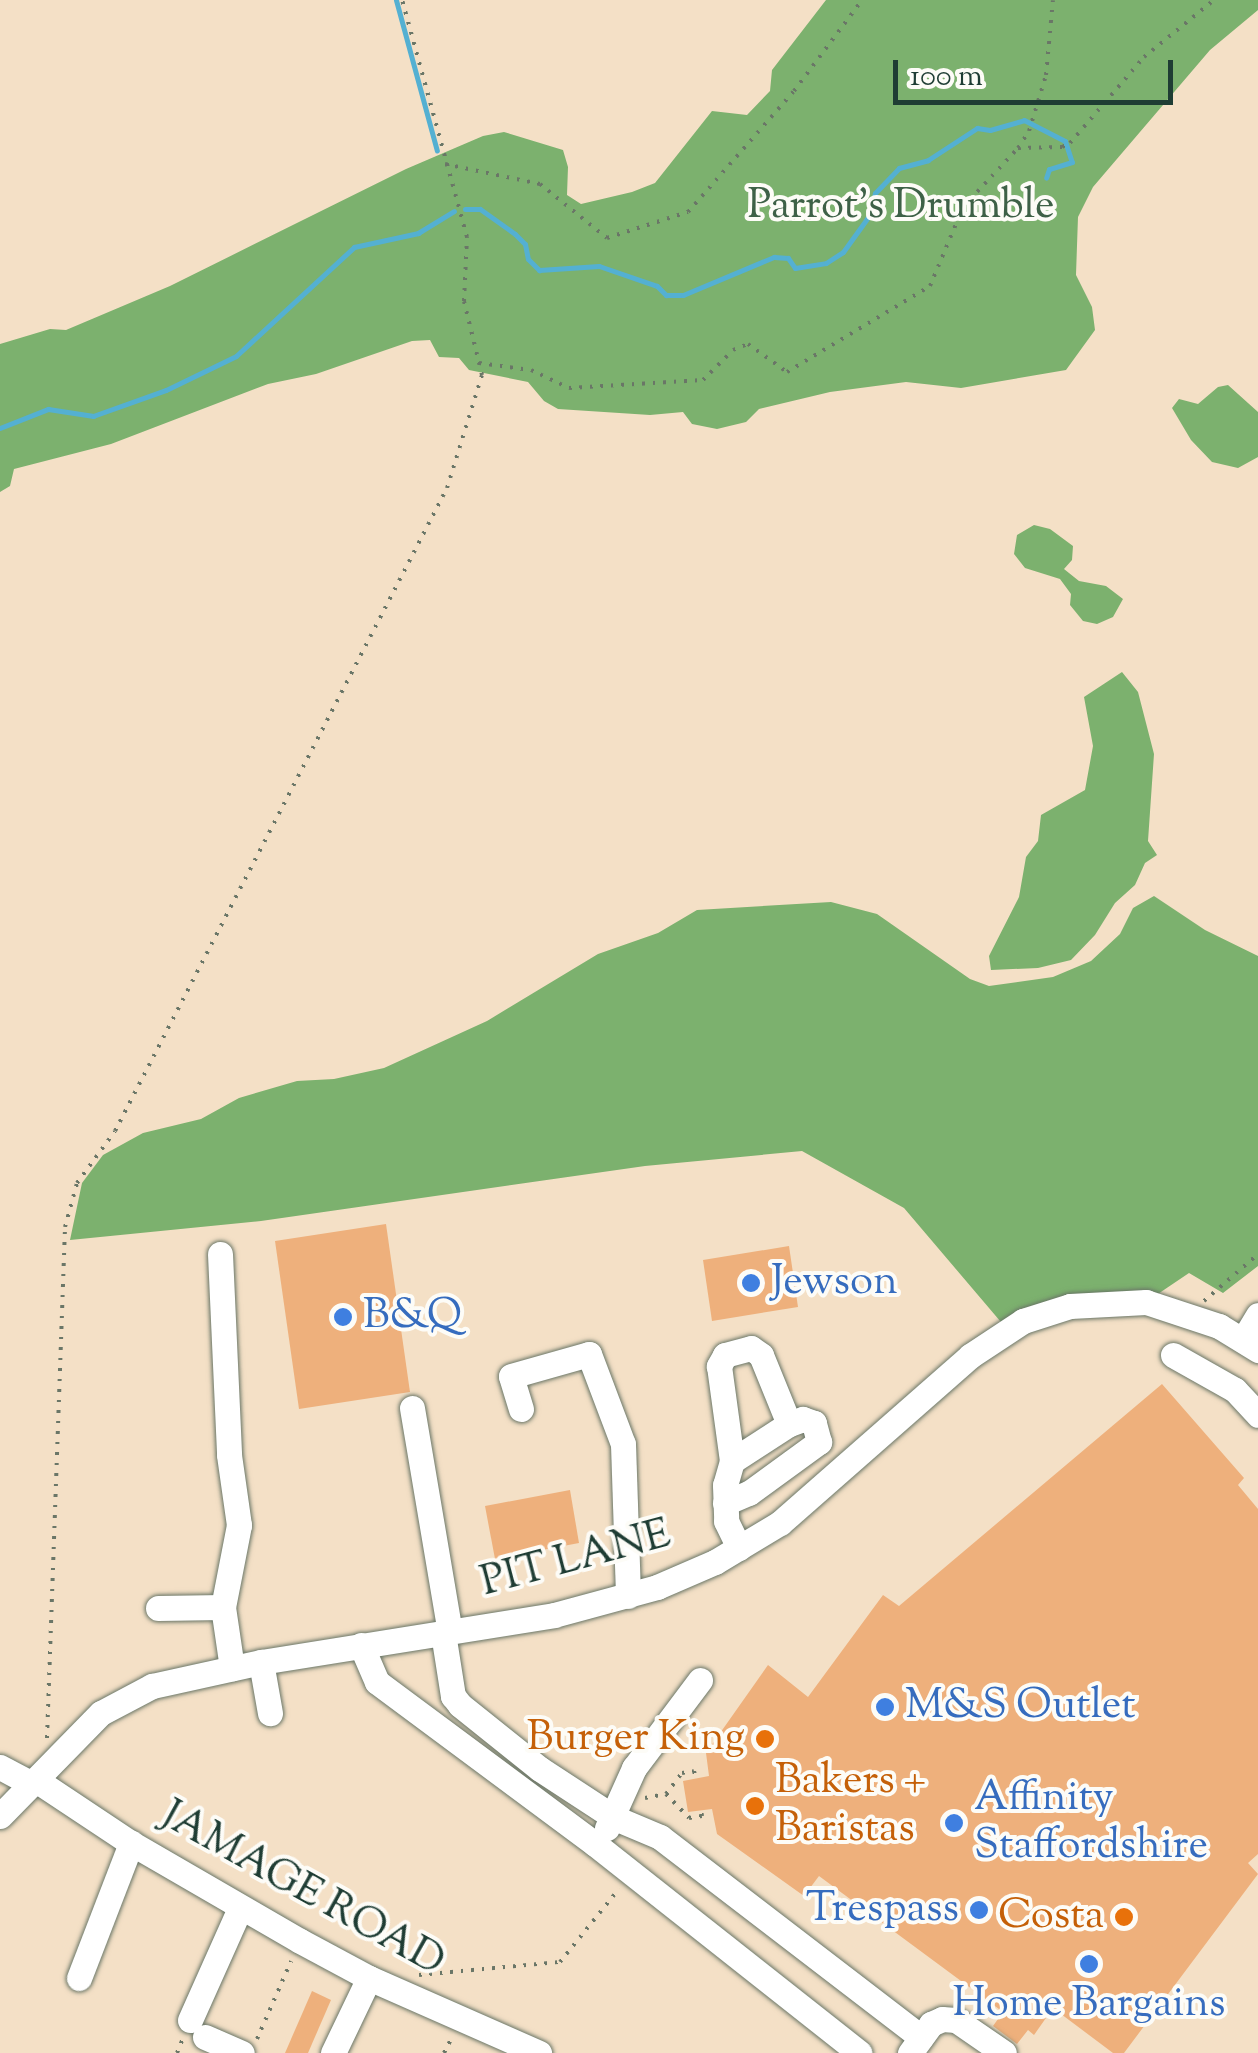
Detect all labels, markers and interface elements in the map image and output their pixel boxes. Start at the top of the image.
scale bar [898,40,1178,102]
text: 100 m [910,56,983,99]
park label: Parrot's Drumble [748,182,1054,232]
place label: Jewson [771,1258,898,1308]
marker: Jewson [740,1272,762,1294]
place label: B&Q [363,1292,462,1342]
marker: B&Q [332,1306,354,1328]
street label: PIT LANE [476,1511,676,1609]
place label: M&S Outlet [905,1682,1135,1732]
marker: M&S Outlet [874,1696,896,1718]
place label: Burger King [527,1714,745,1764]
marker: Burger King [754,1728,776,1750]
place label: Bakers + Baristas [775,1757,926,1855]
place label: Affinity Staffordshire [974,1774,1208,1872]
street label: JAMAGE ROAD [152,1791,452,1989]
marker: Bakers + Baristas [744,1795,766,1817]
marker: Affinity Staffordshire [943,1812,965,1834]
place label: Trespass [806,1885,959,1935]
place label: Costa [998,1892,1104,1942]
marker: Trespass [968,1899,990,1921]
marker: Costa [1113,1906,1135,1928]
marker: Home Bargains [1078,1953,1100,1975]
place label: Home Bargains [952,1980,1226,2030]

